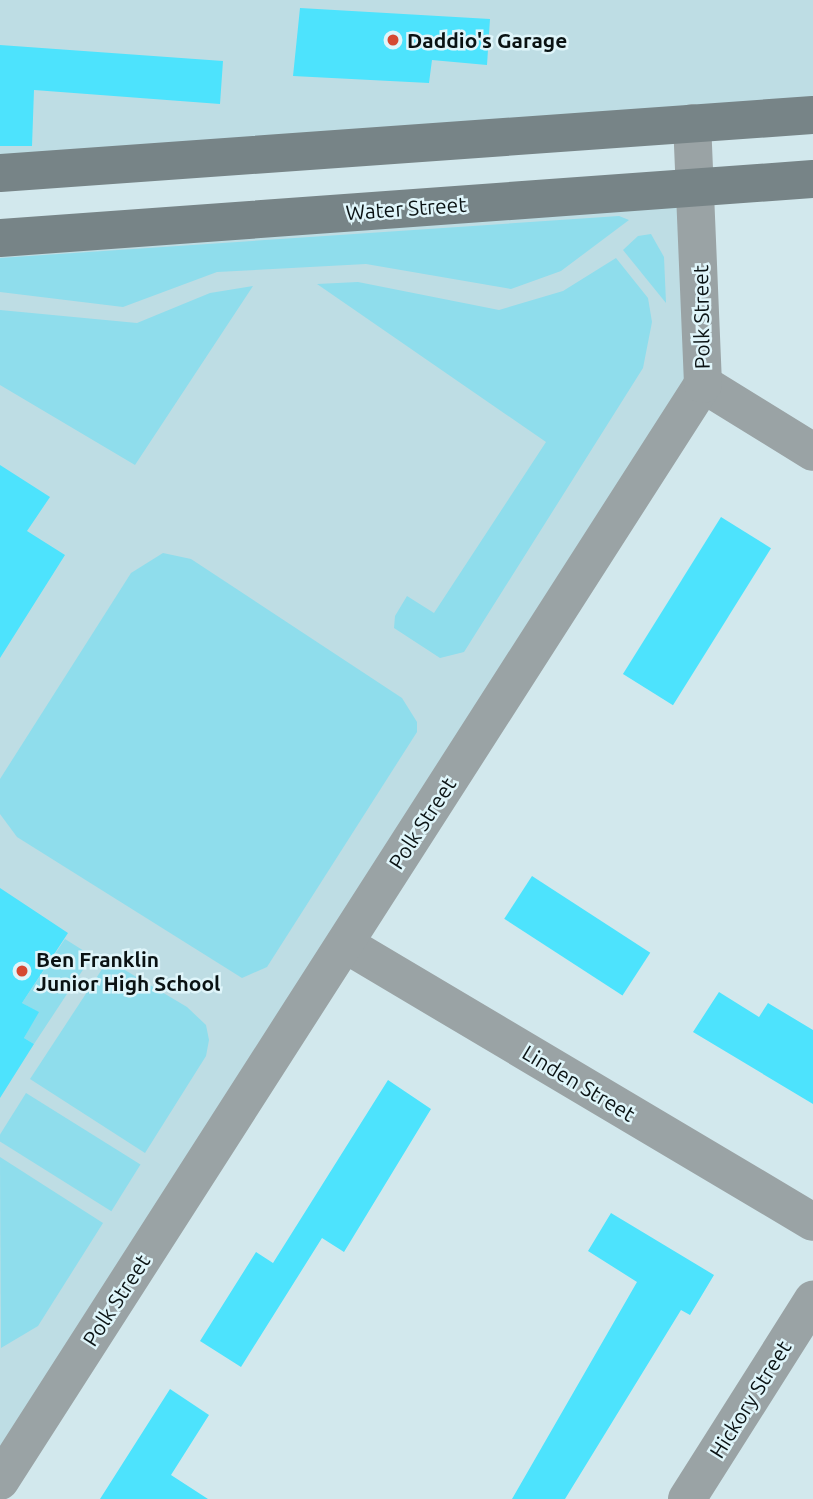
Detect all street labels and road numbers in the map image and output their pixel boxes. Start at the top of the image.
street label: Water Street [345,191,467,225]
street label: Polk Street [687,265,715,369]
street label: Polk Street [383,772,461,874]
street label: Linden Street [518,1039,640,1127]
street label: Polk Street [77,1249,155,1351]
street label: Hickory Street [704,1336,796,1462]

